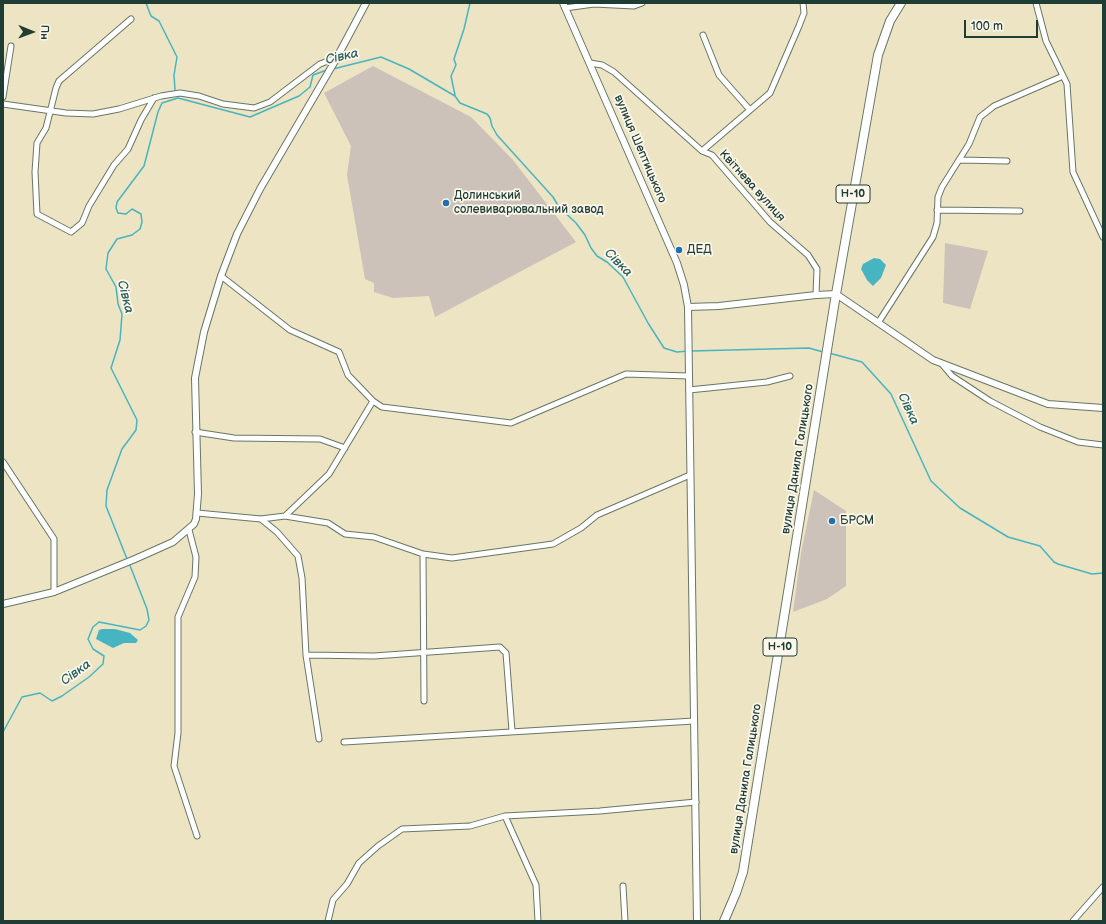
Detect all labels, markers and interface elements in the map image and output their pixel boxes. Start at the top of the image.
north arrow [12,12,52,52]
scale bar [966,12,1040,38]
text: 100 m [971,19,1003,34]
text: Пн [38,25,51,40]
water label: Сівка [324,46,360,68]
street label: вулиця Шептицького [611,93,669,205]
street label: Квітнева вулиця [716,147,788,225]
road number: Н-10 [836,185,870,203]
place label: Долинський солевиварювальний завод [454,189,604,217]
marker: Долинський солевиварювальний завод [441,198,451,208]
place label: ДЕД [687,243,712,257]
marker: ДЕД [674,245,684,255]
water label: Сівка [601,246,635,280]
water label: Сівка [113,279,137,315]
street label: вулиця Данила Галицького [779,383,817,535]
water label: Сівка [894,391,922,427]
place label: БРСМ [840,514,874,528]
marker: БРСМ [827,516,837,526]
road number: Н-10 [763,638,797,656]
water label: Сівка [58,657,94,689]
street label: вулиця Данила Галицького [727,703,765,855]

